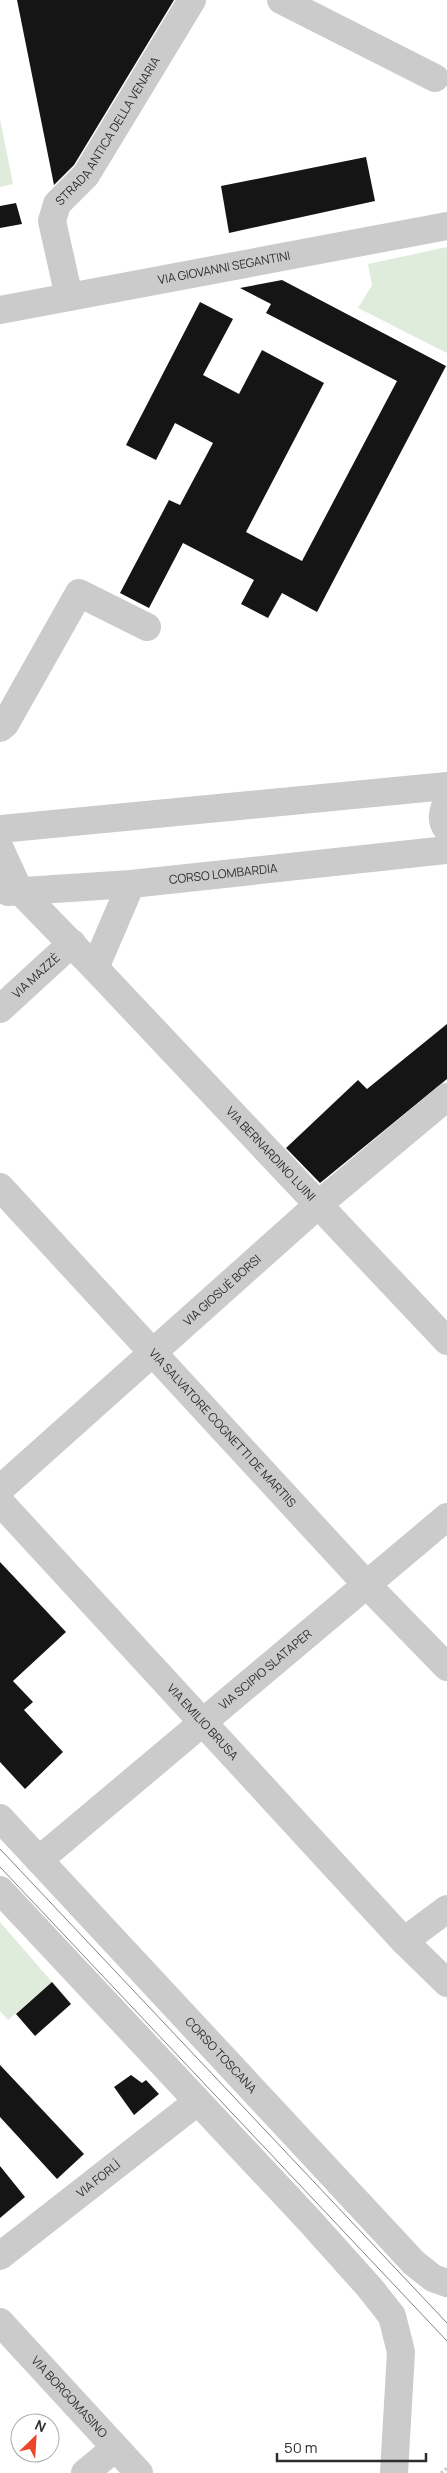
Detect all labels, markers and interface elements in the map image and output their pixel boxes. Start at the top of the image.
street label: STRADA ANTICA DELLA VENARIA [51,53,164,209]
street label: VIA GIOVANNI SEGANTINI [156,247,292,288]
street label: CORSO LOMBARDIA [168,859,279,888]
street label: VIA MAZZÈ [8,949,64,1002]
street label: VIA BERNARDINO LUINI [222,1103,320,1205]
street label: VIA GIOSUÈ BORSI [179,1251,264,1329]
street label: VIA SALVATORE COGNETTI DE MARTIIS [145,1345,300,1511]
street label: VIA SCIPIO SLATAPER [215,1625,316,1713]
street label: VIA EMILIO BRUSA [163,1680,243,1764]
street label: CORSO TOSCANA [181,2013,261,2097]
street label: VIA FORLÌ [73,2156,124,2201]
street label: VIA BORGOMASINO [28,2355,110,2441]
north arrow [10,2413,60,2463]
scale bar [277,2430,426,2462]
text: 50 m [284,2437,318,2458]

